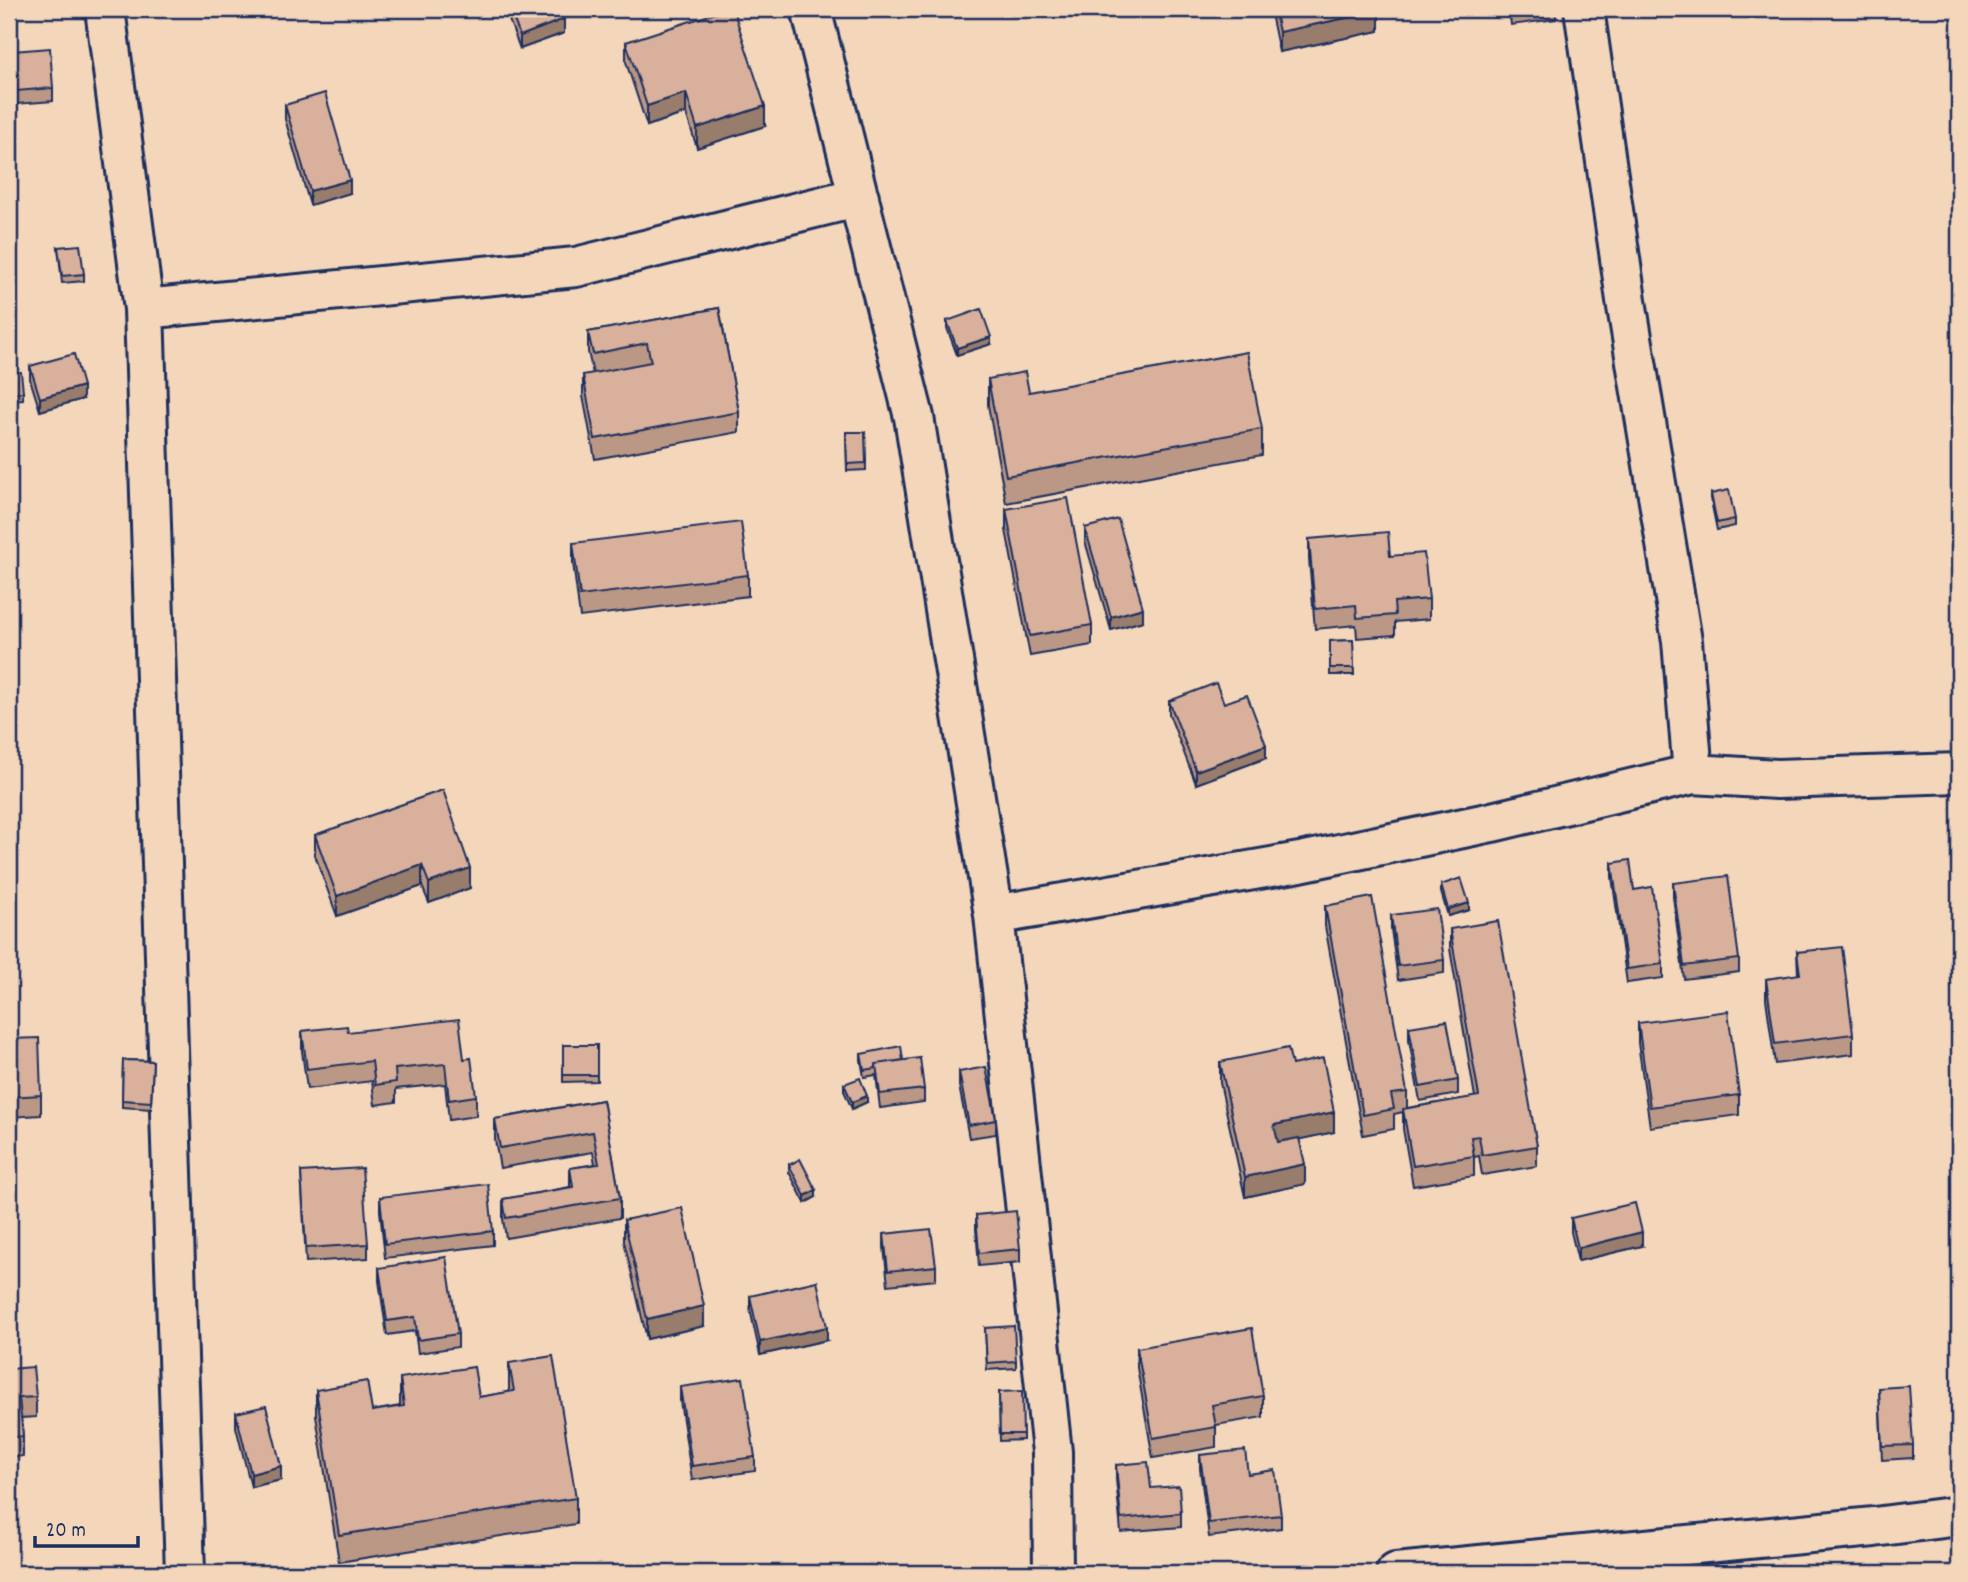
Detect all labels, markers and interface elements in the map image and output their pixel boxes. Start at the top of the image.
scale bar [35,1505,138,1549]
text: 20 m [46,1517,86,1547]

